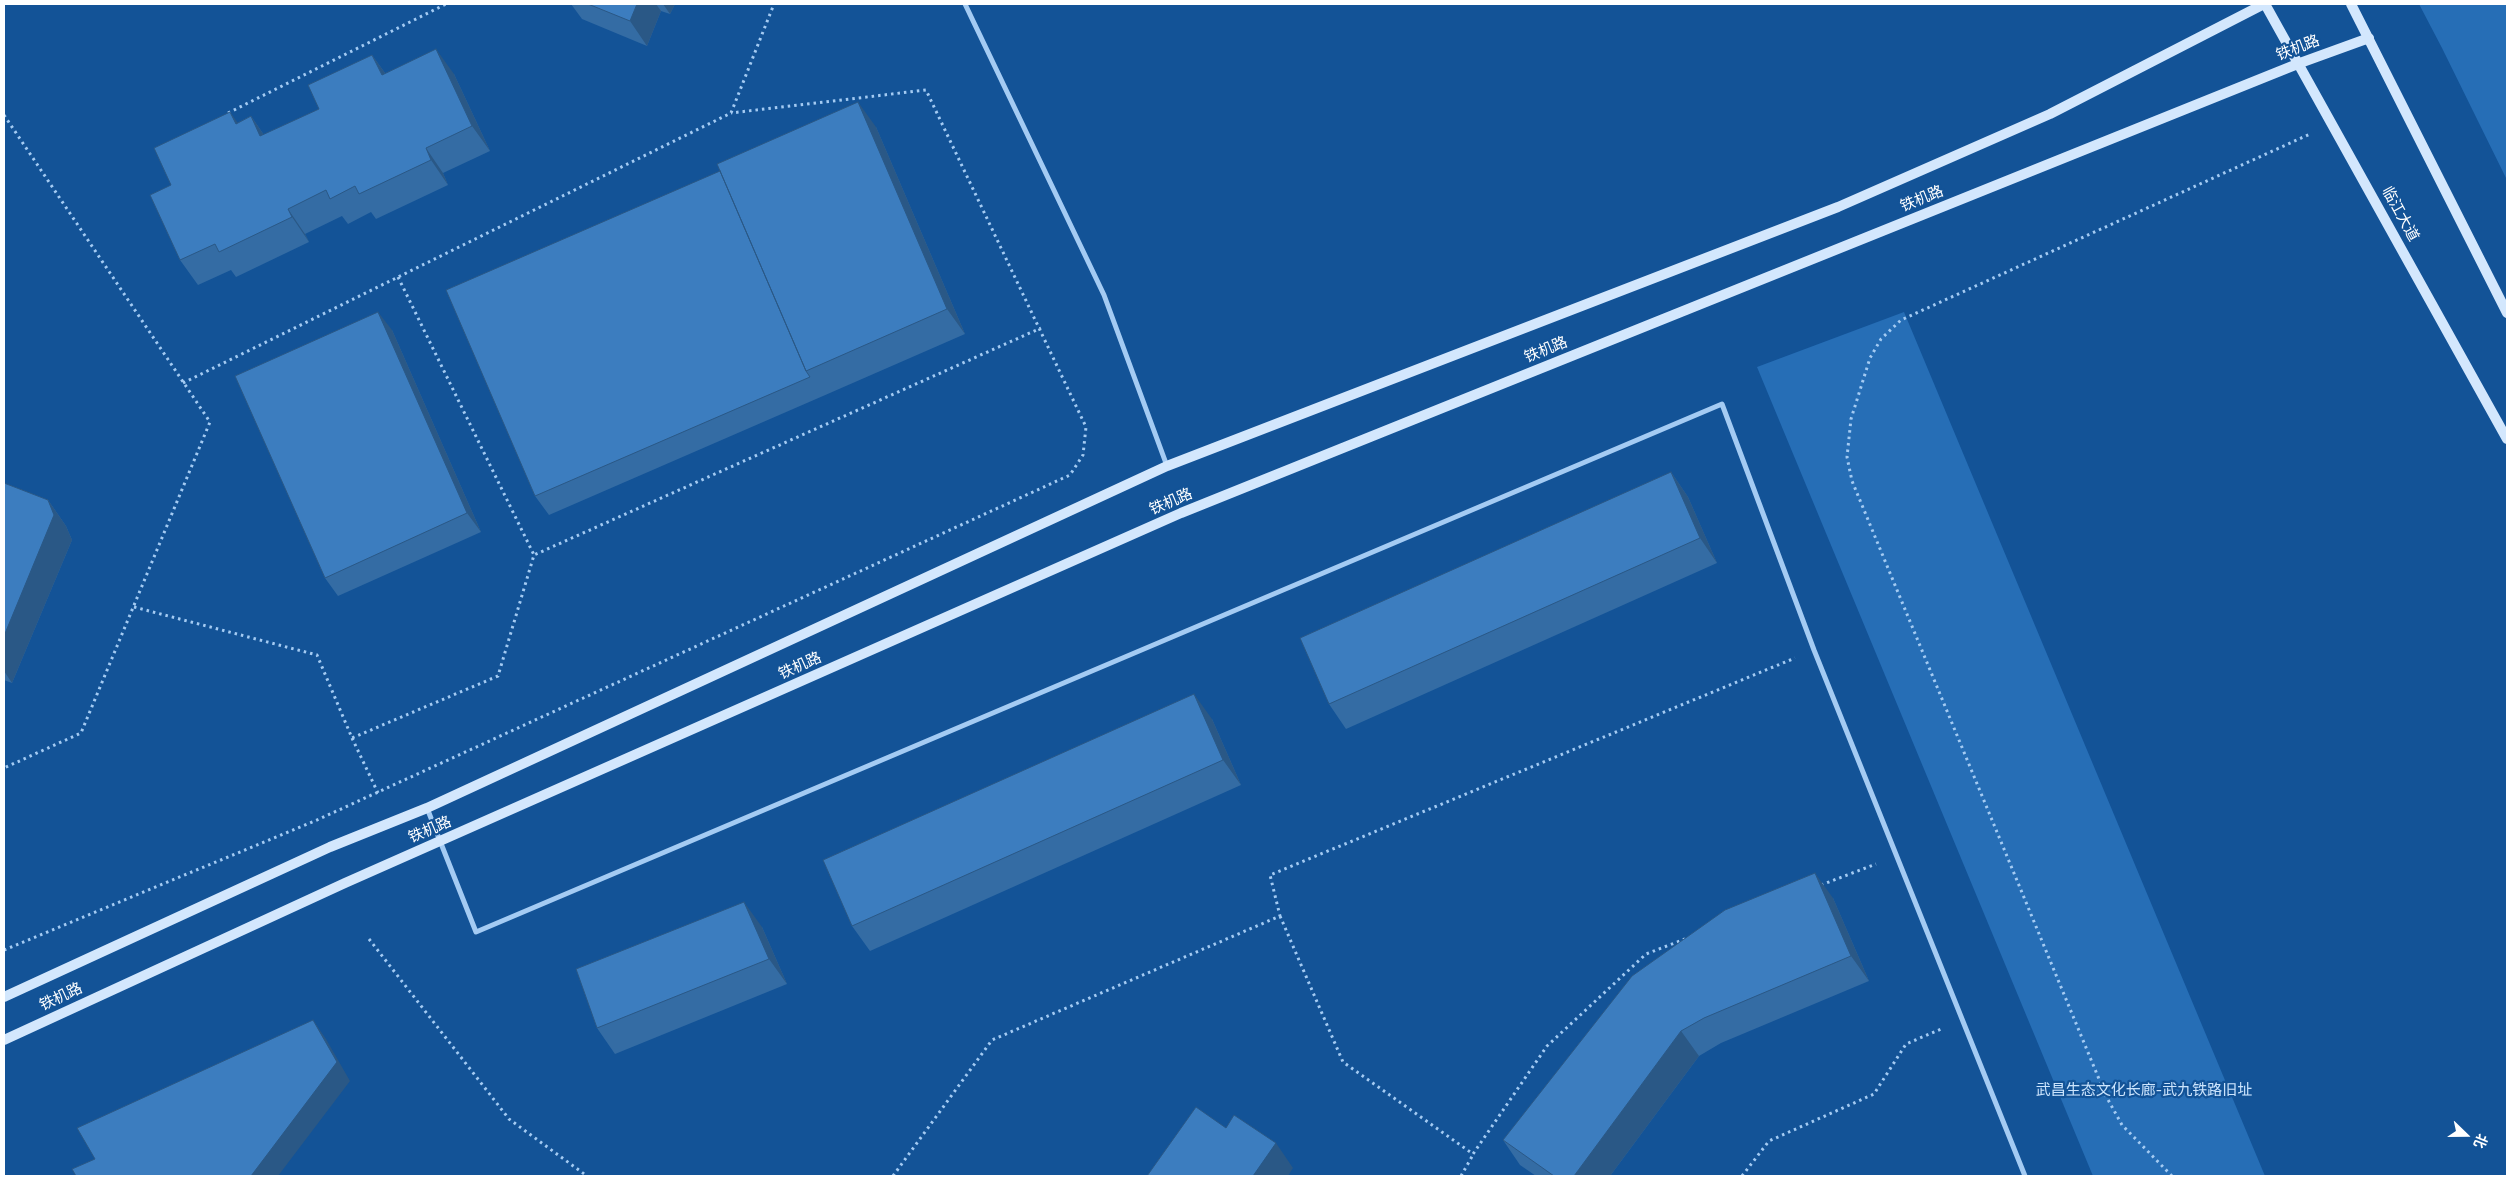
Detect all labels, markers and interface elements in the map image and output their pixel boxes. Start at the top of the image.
street label: 铁机路 [2274,32,2322,64]
street label: 铁机路 [1898,182,1946,216]
street label: 临江大道 [2378,183,2422,245]
street label: 铁机路 [1522,333,1570,367]
street label: 铁机路 [1147,485,1195,519]
street label: 铁机路 [776,649,824,683]
street label: 铁机路 [406,813,454,847]
street label: 铁机路 [37,979,85,1015]
park label: 武昌生态文化长廊-武九铁路旧址 [2036,1082,2252,1100]
north arrow [2441,1110,2491,1160]
text: 北 [2470,1131,2491,1150]

